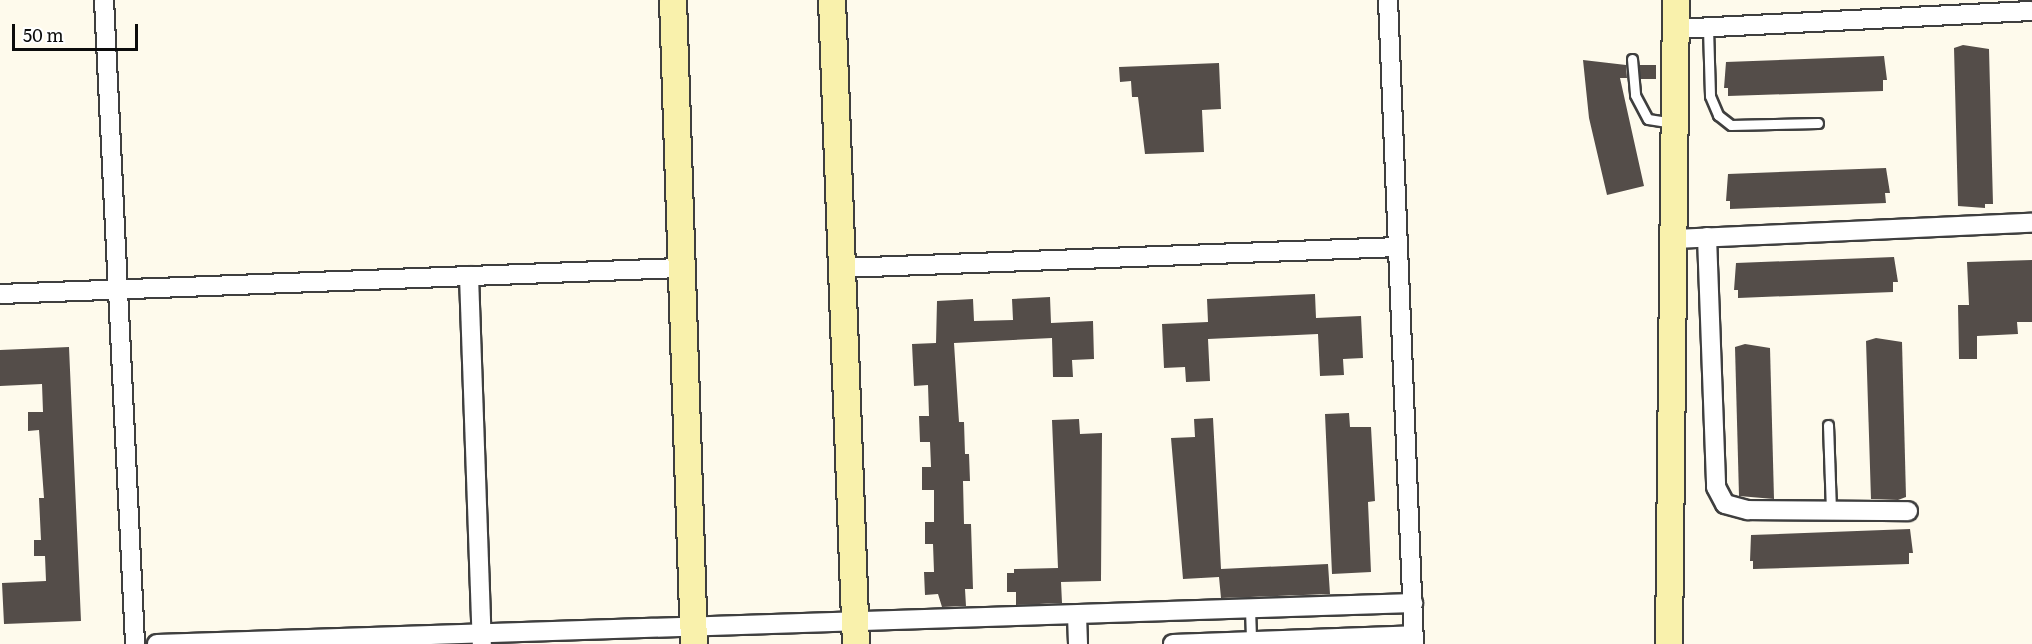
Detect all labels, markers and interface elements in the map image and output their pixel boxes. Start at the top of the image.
scale bar [15,12,141,50]
text: 50 m [23,21,64,48]

